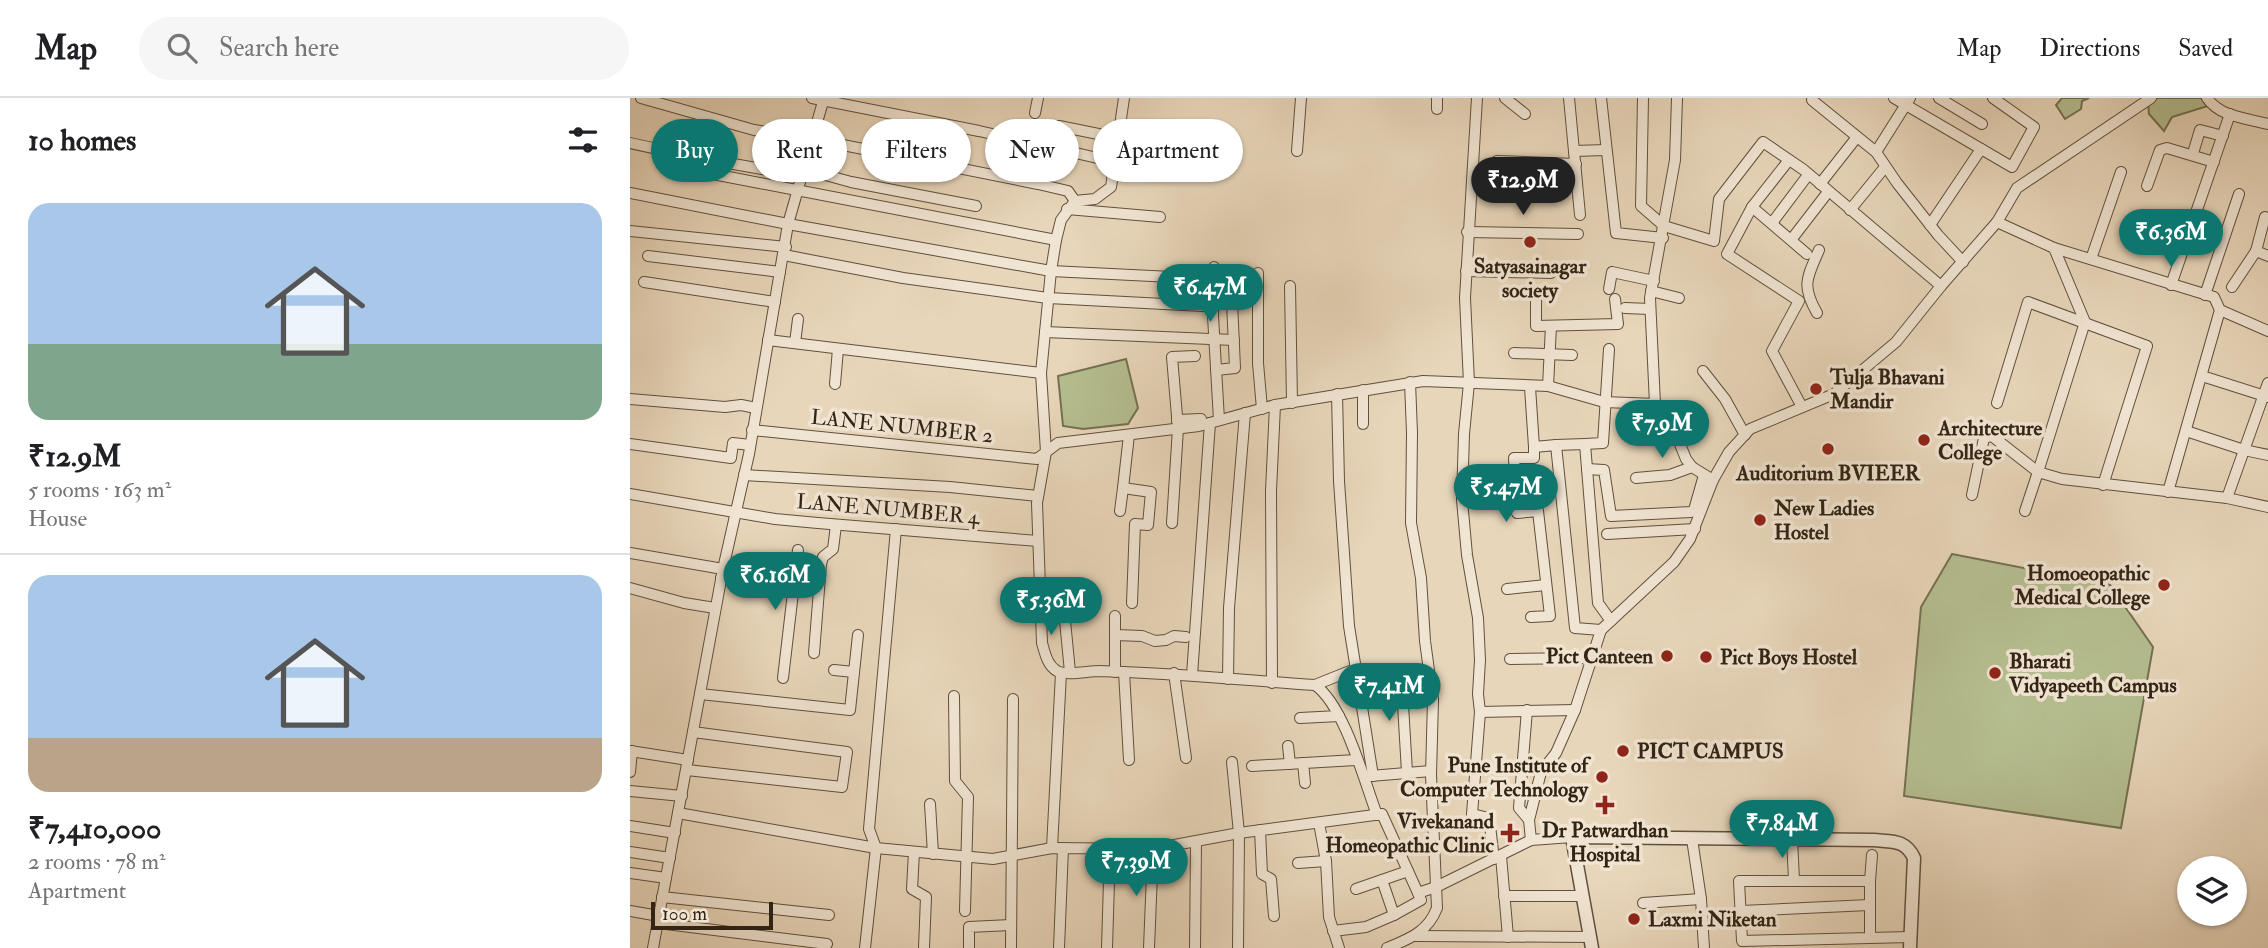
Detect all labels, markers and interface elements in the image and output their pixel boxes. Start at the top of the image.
search box [139,17,629,80]
text: Map [35,28,97,69]
icon: search [163,29,201,67]
text: Search here [219,32,339,64]
text: Map [1956,33,2001,64]
text: Directions [2039,33,2140,64]
text: Saved [2178,33,2233,64]
chip: Buy [651,119,738,182]
chip: Rent [752,119,847,182]
chip: Filters [861,119,971,182]
chip: New [985,119,1079,182]
chip: Apartment [1093,119,1243,182]
icon: filters [564,121,602,159]
text: 10 homes [28,122,136,159]
pin: ₹12.9M [1466,158,1580,217]
text: ₹12.9M [1487,165,1559,194]
pin: ₹6.36M [2114,209,2228,269]
text: ₹6.36M [2135,217,2207,246]
marker: Satyasainagar society [1522,234,1538,250]
icon: home [252,248,378,374]
place label: Satyasainagar society [1474,253,1587,304]
pin: ₹6.47M [1153,264,1267,324]
text: ₹6.47M [1173,272,1247,301]
place label: Tulja Bhavani Mandir [1829,364,1945,415]
marker: Tulja Bhavani Mandir [1808,381,1824,397]
pin: ₹7.9M [1613,400,1711,460]
street label: LANE NUMBER 2 [810,404,994,449]
text: ₹7.9M [1631,408,1693,437]
place label: Architecture College [1937,415,2043,466]
marker: Architecture College [1916,432,1932,448]
text: ₹12.9M [28,438,121,475]
marker: Auditorium BVIEER [1820,441,1836,457]
place label: Auditorium BVIEER [1735,460,1921,487]
pin: ₹5.47M [1449,464,1563,524]
text: ₹5.47M [1470,472,1542,501]
text: 5 rooms · 163 m² [28,475,171,504]
street label: LANE NUMBER 4 [795,488,982,531]
place label: New Ladies Hostel [1773,495,1874,546]
text: House [28,504,87,533]
marker: New Ladies Hostel [1752,512,1768,528]
pin: ₹6.16M [718,552,832,612]
text: ₹6.16M [739,560,811,589]
place label: Homoeopathic Medical College [2014,560,2151,611]
marker: Homoeopathic Medical College [2156,577,2172,593]
pin: ₹5.36M [994,578,1108,637]
text: ₹5.36M [1016,585,1086,614]
icon: home [252,620,378,746]
place label: Pict Canteen [1546,643,1653,670]
place label: Pict Boys Hostel [1720,644,1858,671]
marker: Pict Canteen [1659,648,1675,664]
place label: Bharati Vidyapeeth Campus [2008,648,2177,699]
marker: Pict Boys Hostel [1698,649,1714,665]
pin: ₹7.41M [1332,664,1446,723]
marker: Bharati Vidyapeeth Campus [1987,665,2003,681]
text: ₹7.41M [1354,671,1424,700]
place label: PICT CAMPUS [1637,738,1784,765]
marker: PICT CAMPUS [1615,743,1631,759]
place label: Pune Institute of Computer Technology [1400,752,1591,803]
marker: Pune Institute of Computer Technology [1594,769,1610,785]
marker: Dr Patwardhan Hospital [1595,795,1615,815]
pin: ₹7.84M [1725,800,1839,860]
place label: Vivekanand Homeopathic Clinic [1325,808,1495,859]
text: ₹7.84M [1745,808,1819,837]
text: ₹7,410,000 [28,810,162,847]
place label: Dr Patwardhan Hospital [1542,817,1668,868]
marker: Vivekanand Homeopathic Clinic [1500,823,1520,843]
pin: ₹7.39M [1079,838,1193,898]
text: ₹7.39M [1101,846,1171,875]
text: 2 rooms · 78 m² [28,847,166,876]
map controls [2177,856,2247,926]
button: layers [2177,856,2247,926]
text: Apartment [28,876,126,905]
scale bar [651,899,774,931]
text: 100 m [662,902,707,926]
place label: Laxmi Niketan [1648,906,1777,933]
marker: Laxmi Niketan [1626,911,1642,927]

